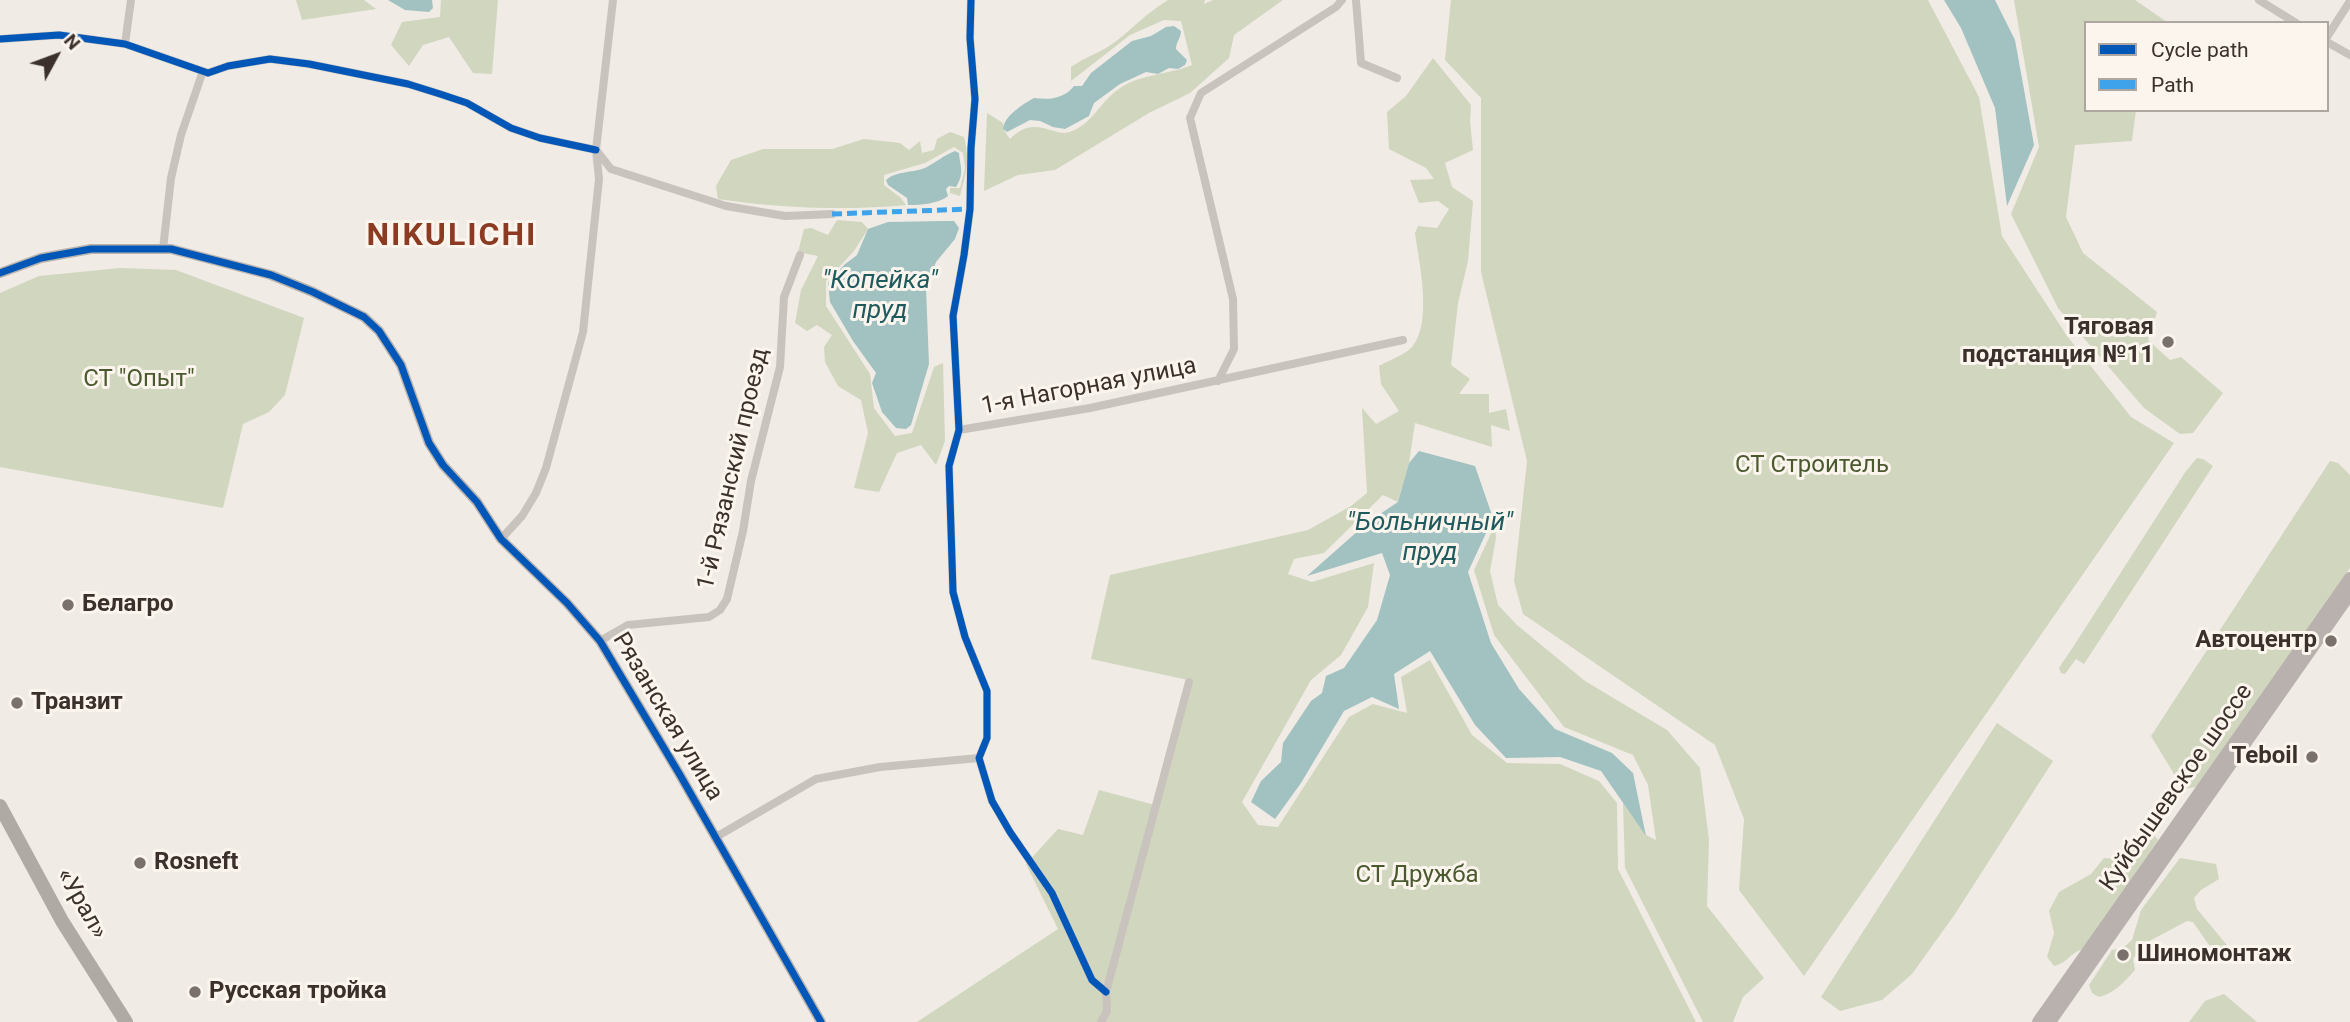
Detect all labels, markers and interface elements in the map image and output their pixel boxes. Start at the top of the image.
north arrow [21,21,91,91]
legend [2084,21,2329,112]
text: N [59,29,85,54]
text: Cycle path [2151,38,2249,62]
text: Path [2151,73,2194,97]
district label: NIKULICHI [368,218,536,256]
water label: "Копейка" пруд [822,265,938,326]
place label: Тяговая подстанция №11 [1962,314,2154,370]
marker: Тяговая подстанция №11 [2160,334,2176,350]
street label: 1-й Рязанский проезд [692,345,776,593]
street label: 1-я Нагорная улица [979,352,1199,422]
park label: СТ "Опыт" [83,366,195,394]
park label: СТ Строитель [1735,452,1889,480]
water label: "Больничный" пруд [1347,507,1513,568]
place label: Белагро [82,591,174,619]
marker: Белагро [60,597,76,613]
place label: Автоцентр [2195,627,2317,655]
street label: Рязанская улица [605,628,729,806]
marker: Автоцентр [2323,633,2339,649]
street label: Куйбышевское шоссе [2094,679,2260,897]
place label: Транзит [31,689,123,717]
marker: Транзит [9,695,25,711]
place label: Teboil [2231,743,2298,771]
marker: Teboil [2304,749,2320,765]
place label: Rosneft [154,849,238,877]
marker: Rosneft [132,855,148,871]
park label: СТ Дружба [1355,862,1479,890]
street label: «Урал» [49,864,113,944]
place label: Шиномонтаж [2137,941,2292,969]
marker: Шиномонтаж [2115,947,2131,963]
place label: Русская тройка [209,978,387,1006]
marker: Русская тройка [187,984,203,1000]

